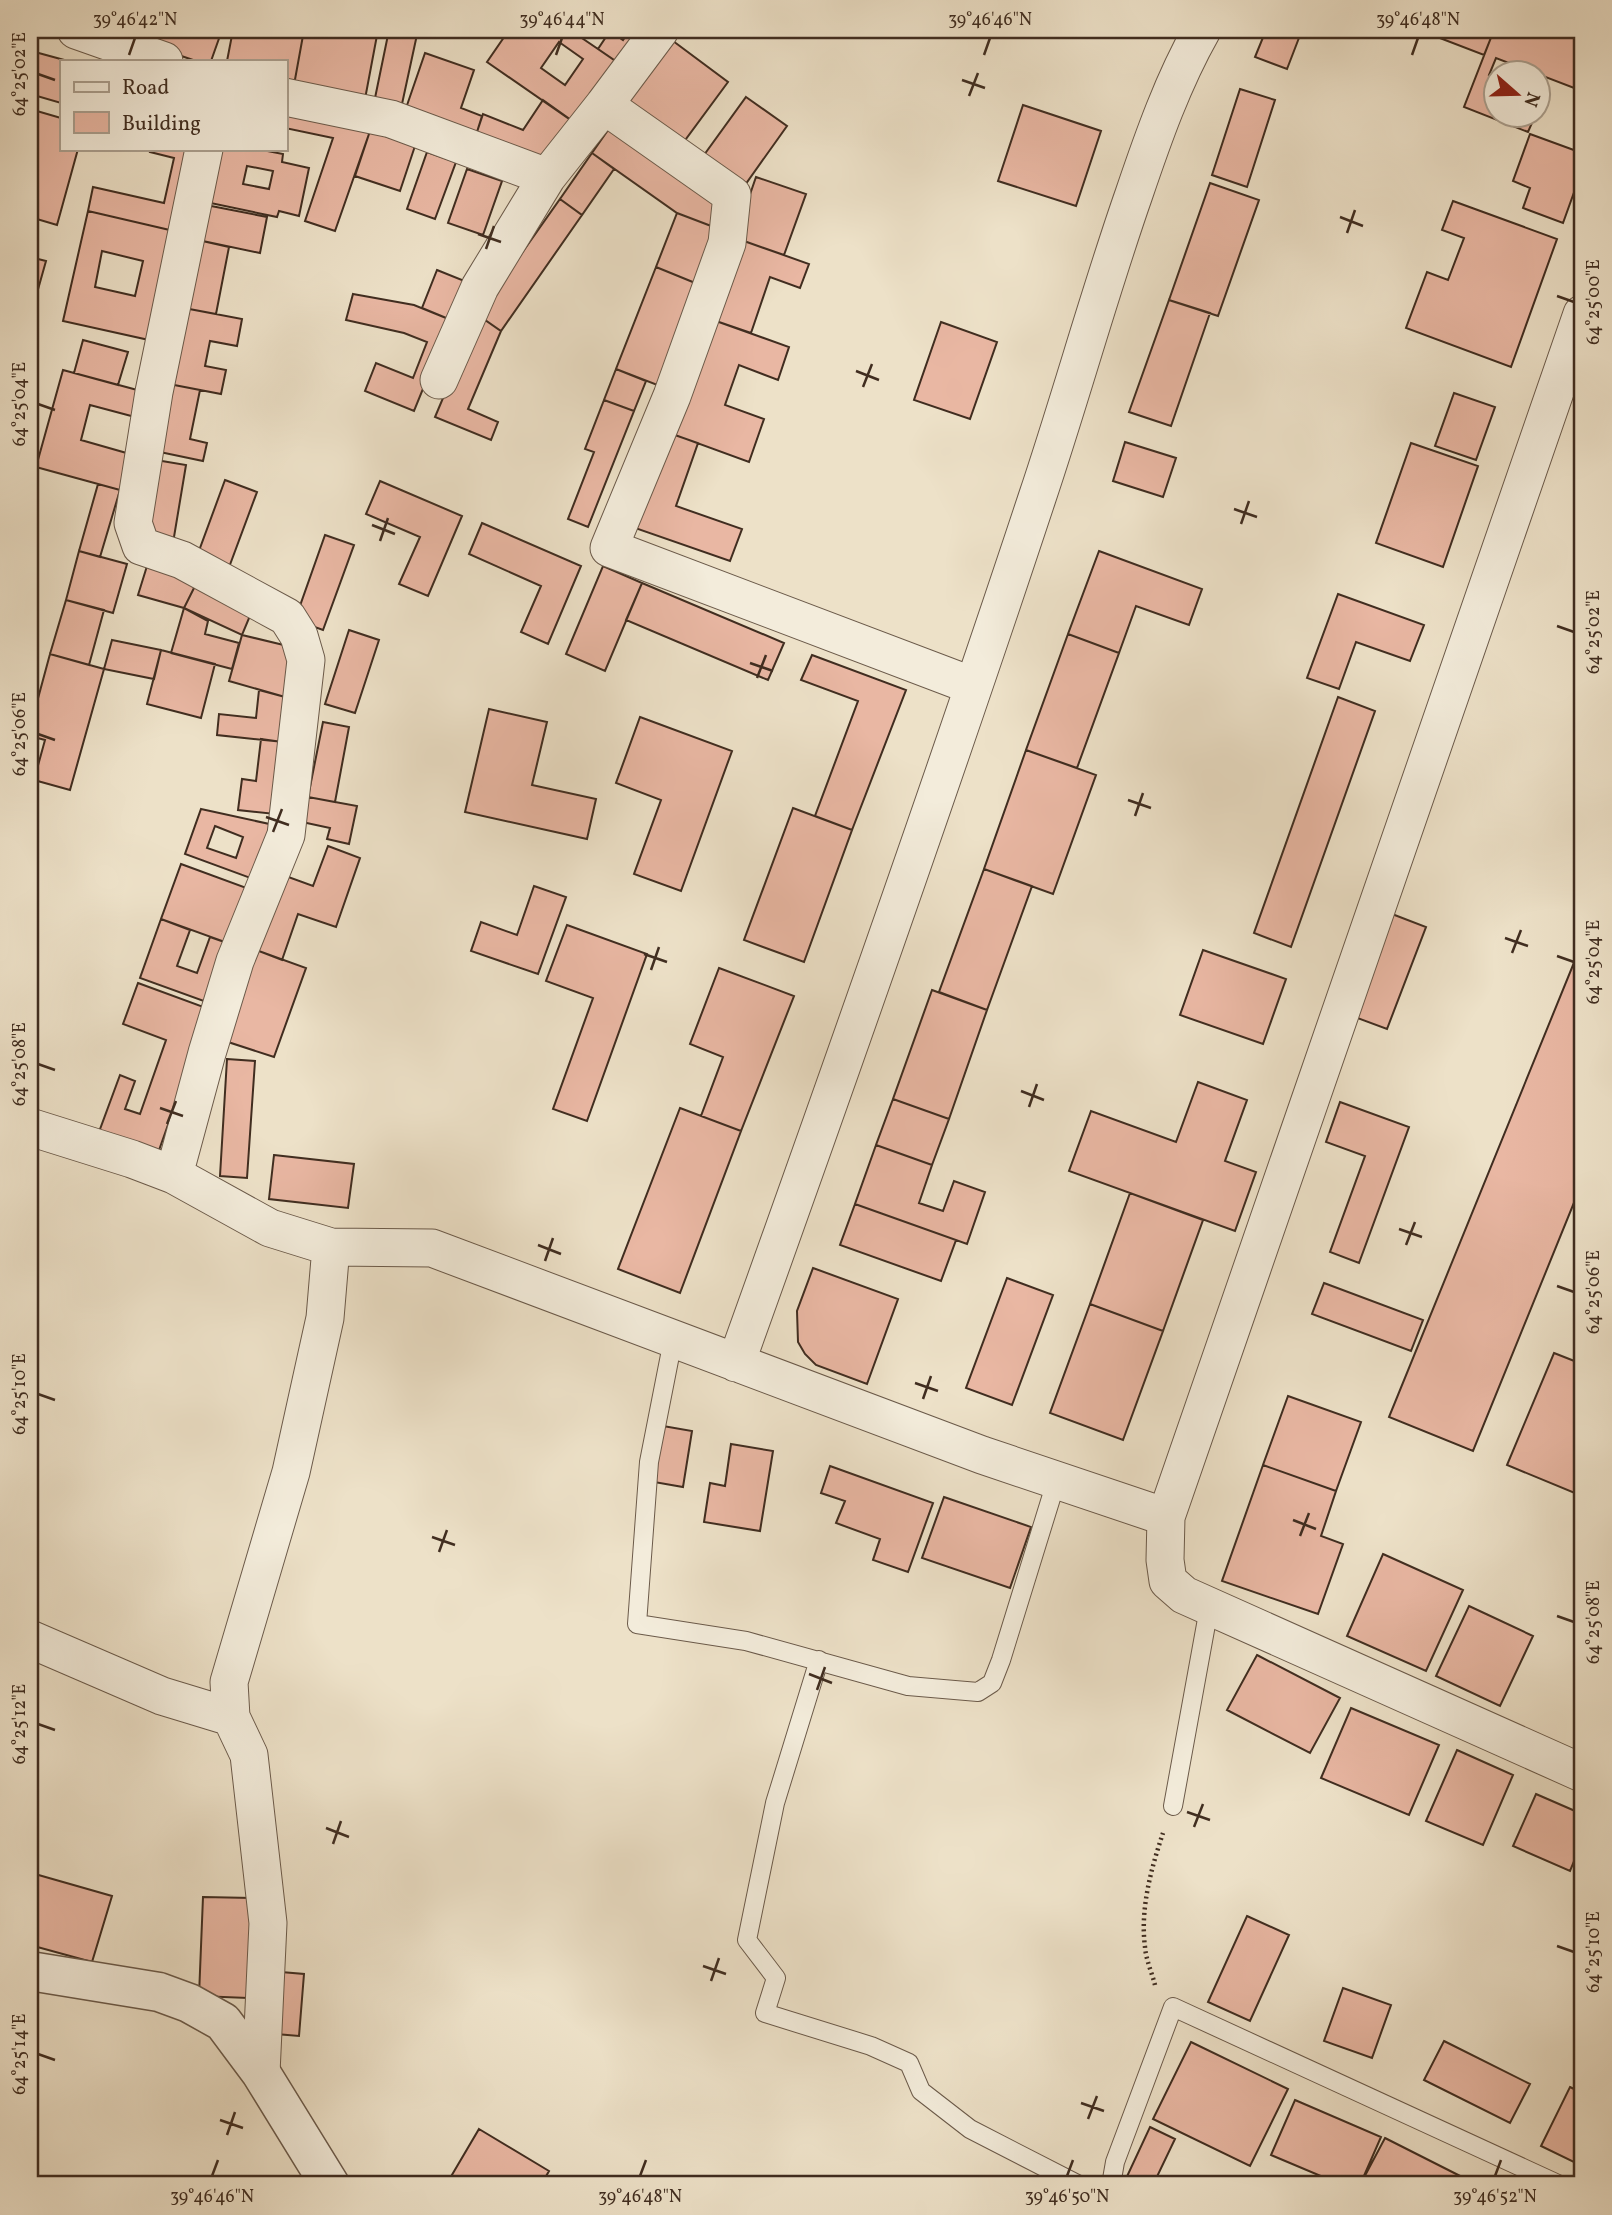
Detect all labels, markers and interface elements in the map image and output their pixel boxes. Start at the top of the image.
text: 39°46'42"N [93,8,177,33]
text: 39°46'44"N [519,8,605,33]
text: 39°46'46"N [948,8,1032,33]
text: 39°46'48"N [1376,8,1460,33]
text: 64°25'02"E [8,32,33,116]
legend [60,60,287,150]
north arrow [1482,60,1552,130]
text: Road [122,74,169,103]
text: N [1516,88,1546,110]
text: Building [122,110,201,139]
text: 64°25'00"E [1582,259,1607,345]
text: 64°25'04"E [8,362,33,446]
text: 64°25'02"E [1582,590,1607,674]
text: 64°25'06"E [8,692,33,776]
text: 64°25'04"E [1582,920,1607,1004]
text: 64°25'08"E [8,1022,33,1106]
text: 64°25'06"E [1582,1250,1607,1334]
text: 64°25'10"E [8,1353,33,1435]
text: 64°25'08"E [1582,1580,1607,1664]
text: 64°25'12"E [8,1684,33,1764]
text: 64°25'10"E [1582,1911,1607,1993]
text: 64°25'14"E [8,2013,33,2095]
text: 39°46'46"N [170,2185,254,2210]
text: 39°46'48"N [598,2185,682,2210]
text: 39°46'50"N [1025,2185,1109,2210]
text: 39°46'52"N [1453,2185,1537,2210]

